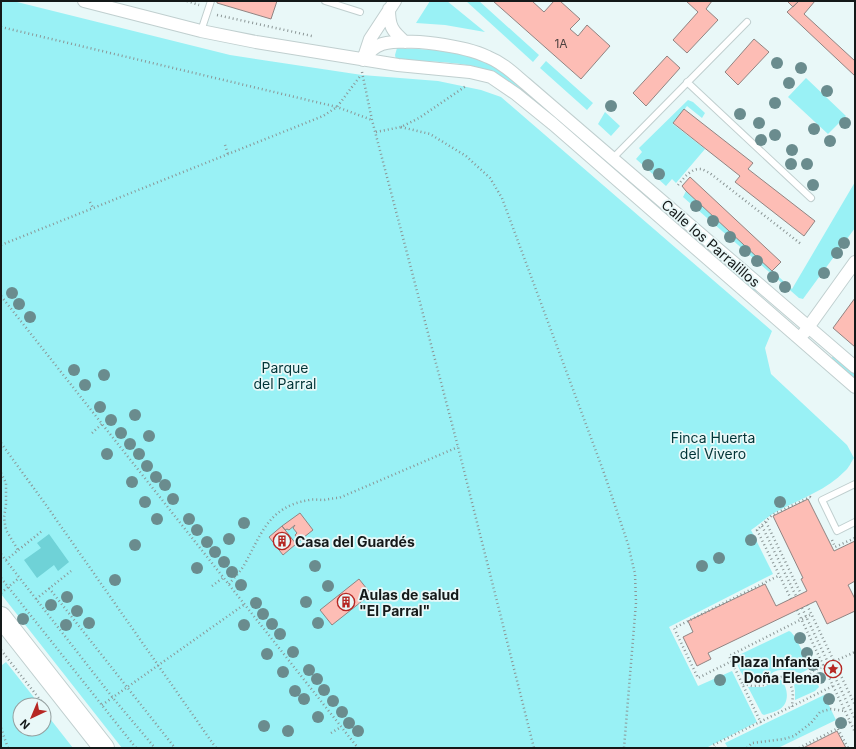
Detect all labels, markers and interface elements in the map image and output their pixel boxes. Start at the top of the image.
house number: 1A [554,36,568,51]
street label: Calle los Parralillos [658,196,764,290]
park label: Parque del Parral [254,359,316,392]
park label: Finca Huerta del Vivero [671,429,755,462]
building icon: Casa del Guardés [272,531,292,551]
place label: Casa del Guardés [295,533,415,550]
place label: Aulas de salud "El Parral" [359,586,459,619]
building icon: Aulas de salud "El Parral" [336,592,356,612]
place label: Plaza Infanta Doña Elena [731,653,820,686]
place icon: Plaza Infanta Doña Elena [823,659,843,679]
north arrow [12,697,52,737]
text: N [17,716,33,732]

